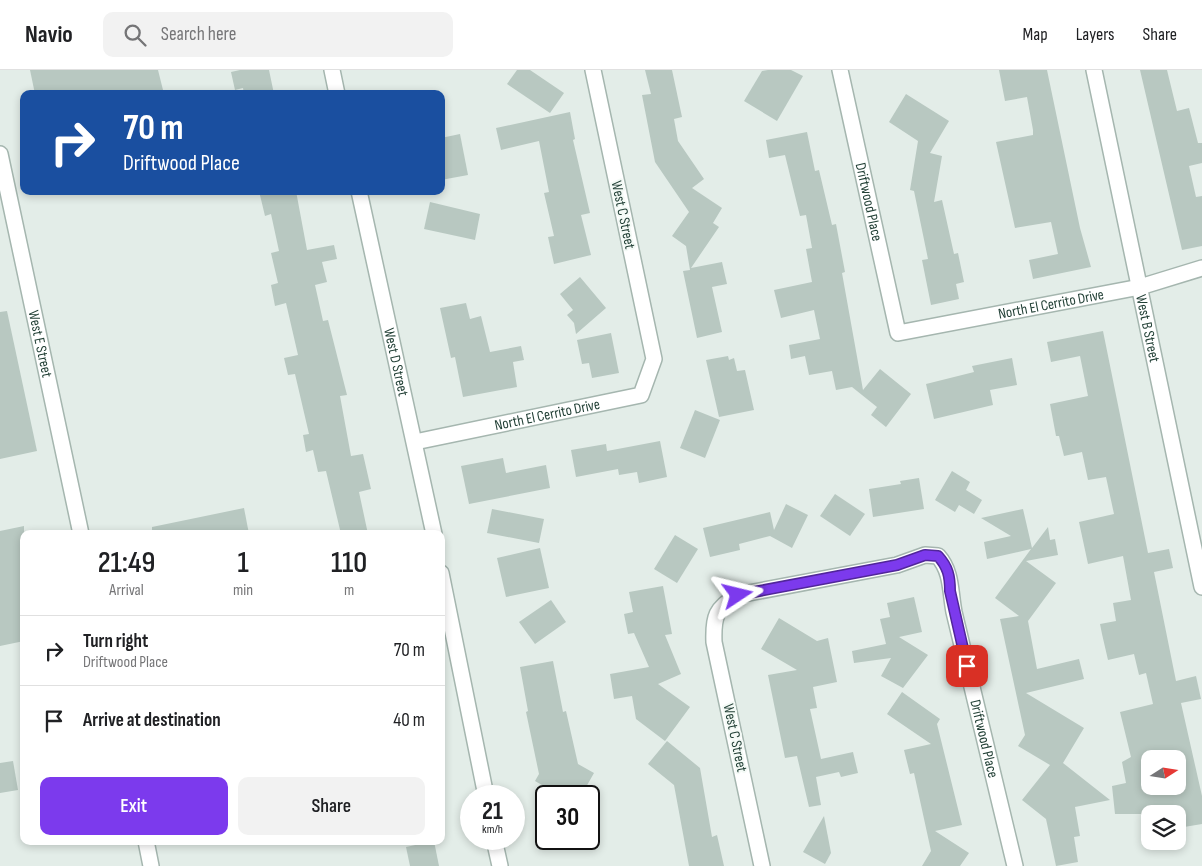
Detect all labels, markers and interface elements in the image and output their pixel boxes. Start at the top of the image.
search box [103,12,453,57]
text: Navio [25,20,73,49]
icon: search [121,21,149,49]
text: Search here [161,23,236,46]
text: Map [1023,24,1048,45]
text: Layers [1076,24,1115,45]
text: Share [1143,24,1177,45]
text: 70 m [123,107,183,150]
icon: right [40,110,105,175]
text: Driftwood Place [123,150,240,177]
street label: Driftwood Place [851,161,887,243]
street label: West C Street [607,179,640,251]
street label: North El Cerrito Drive [997,285,1105,323]
street label: West B Street [1132,293,1164,364]
street label: West E Street [24,308,57,379]
street label: West D Street [380,326,413,398]
street label: North El Cerrito Drive [493,394,602,435]
text: 21:49 [98,545,155,581]
text: 1 [238,545,249,581]
text: 110 [331,545,367,581]
position arrow [711,568,763,620]
text: Arrival [109,581,144,600]
text: min [233,581,253,600]
text: m [344,581,354,600]
text: Turn right [83,630,148,653]
icon: right [40,637,68,665]
text: 70 m [394,639,425,662]
pin [946,645,988,687]
icon: arrive [953,652,981,680]
text: Driftwood Place [83,653,168,672]
street label: Driftwood Place [966,698,1003,780]
street label: West C Street [719,702,752,774]
icon: arrive [40,707,68,735]
text: Arrive at destination [83,709,221,732]
text: 40 m [393,709,425,732]
north arrow [1141,750,1186,795]
map controls [1141,750,1186,850]
button: Exit [40,777,228,835]
button: Share [238,777,425,835]
speed limit sign: 30 [535,785,600,850]
text: 21 [482,796,503,827]
button: layers [1141,805,1186,850]
text: km/h [482,822,503,837]

